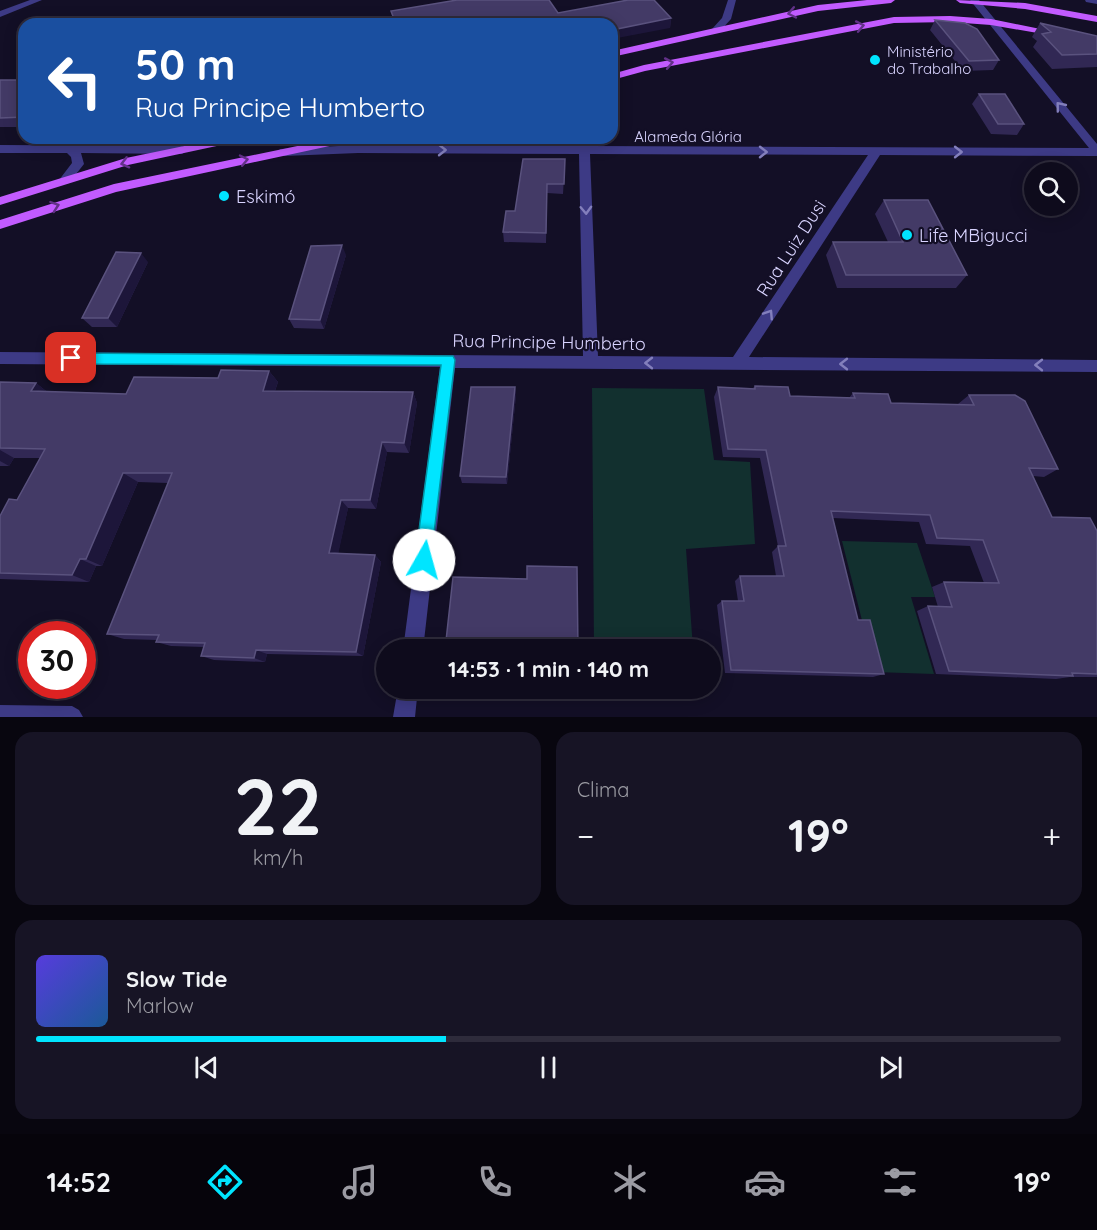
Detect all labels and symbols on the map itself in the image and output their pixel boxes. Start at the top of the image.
one-way arrow [787,6,797,19]
one-way arrow [855,20,865,33]
place label: Ministério do Trabalho [887,42,971,78]
marker: Ministério do Trabalho [868,53,882,67]
one-way arrow [663,57,673,70]
one-way arrow [1057,102,1068,113]
street label: Alameda Glória [634,127,742,146]
one-way arrow [438,144,447,156]
one-way arrow [759,146,768,158]
one-way arrow [954,146,963,158]
one-way arrow [239,154,249,167]
one-way arrow [120,155,130,168]
place label: Eskimó [236,185,295,208]
marker: Eskimó [217,189,231,203]
street label: Rua Luiz Dusi [751,195,831,301]
one-way arrow [49,200,60,213]
one-way arrow [580,205,592,214]
place label: Life MBigucci [919,224,1028,247]
marker: Life MBigucci [900,228,914,242]
one-way arrow [762,310,773,321]
street label: Rua Principe Humberto [452,329,646,355]
pin [45,332,96,383]
one-way arrow [644,357,653,369]
one-way arrow [839,358,848,370]
one-way arrow [1034,359,1043,371]
position arrow [392,528,456,592]
speed limit sign: 30 [18,621,96,699]

